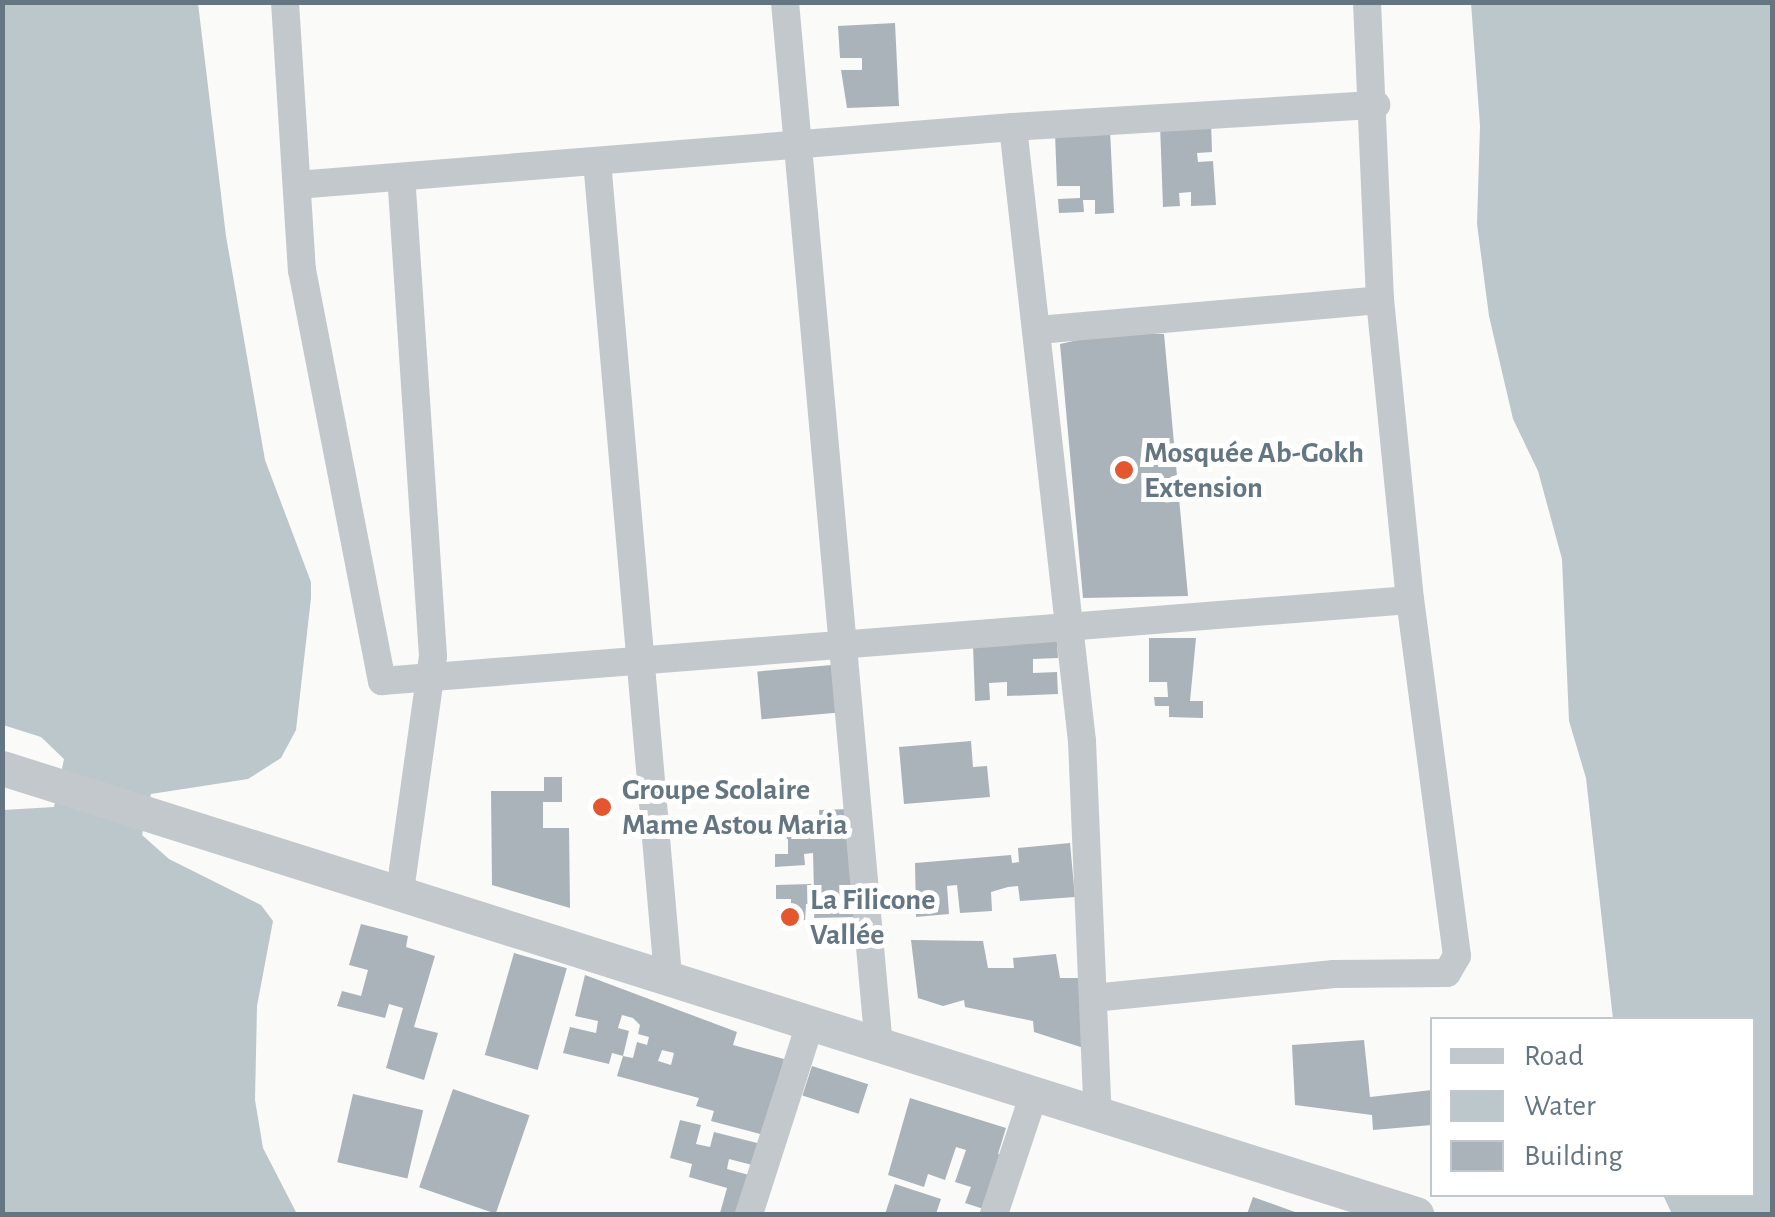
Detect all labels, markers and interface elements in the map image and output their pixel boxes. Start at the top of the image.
place label: Mosquée Ab-Gokh Extension [1144,435,1364,506]
marker: Mosquée Ab-Gokh Extension [1113,459,1135,481]
place label: Groupe Scolaire Mame Astou Maria [622,772,848,842]
marker: Groupe Scolaire Mame Astou Maria [591,796,613,818]
place label: La Filicone Vallée [810,882,935,952]
marker: La Filicone Vallée [779,906,801,928]
legend [1430,1017,1755,1197]
text: Road [1524,1041,1584,1071]
text: Water [1524,1091,1596,1121]
text: Building [1524,1141,1623,1171]

